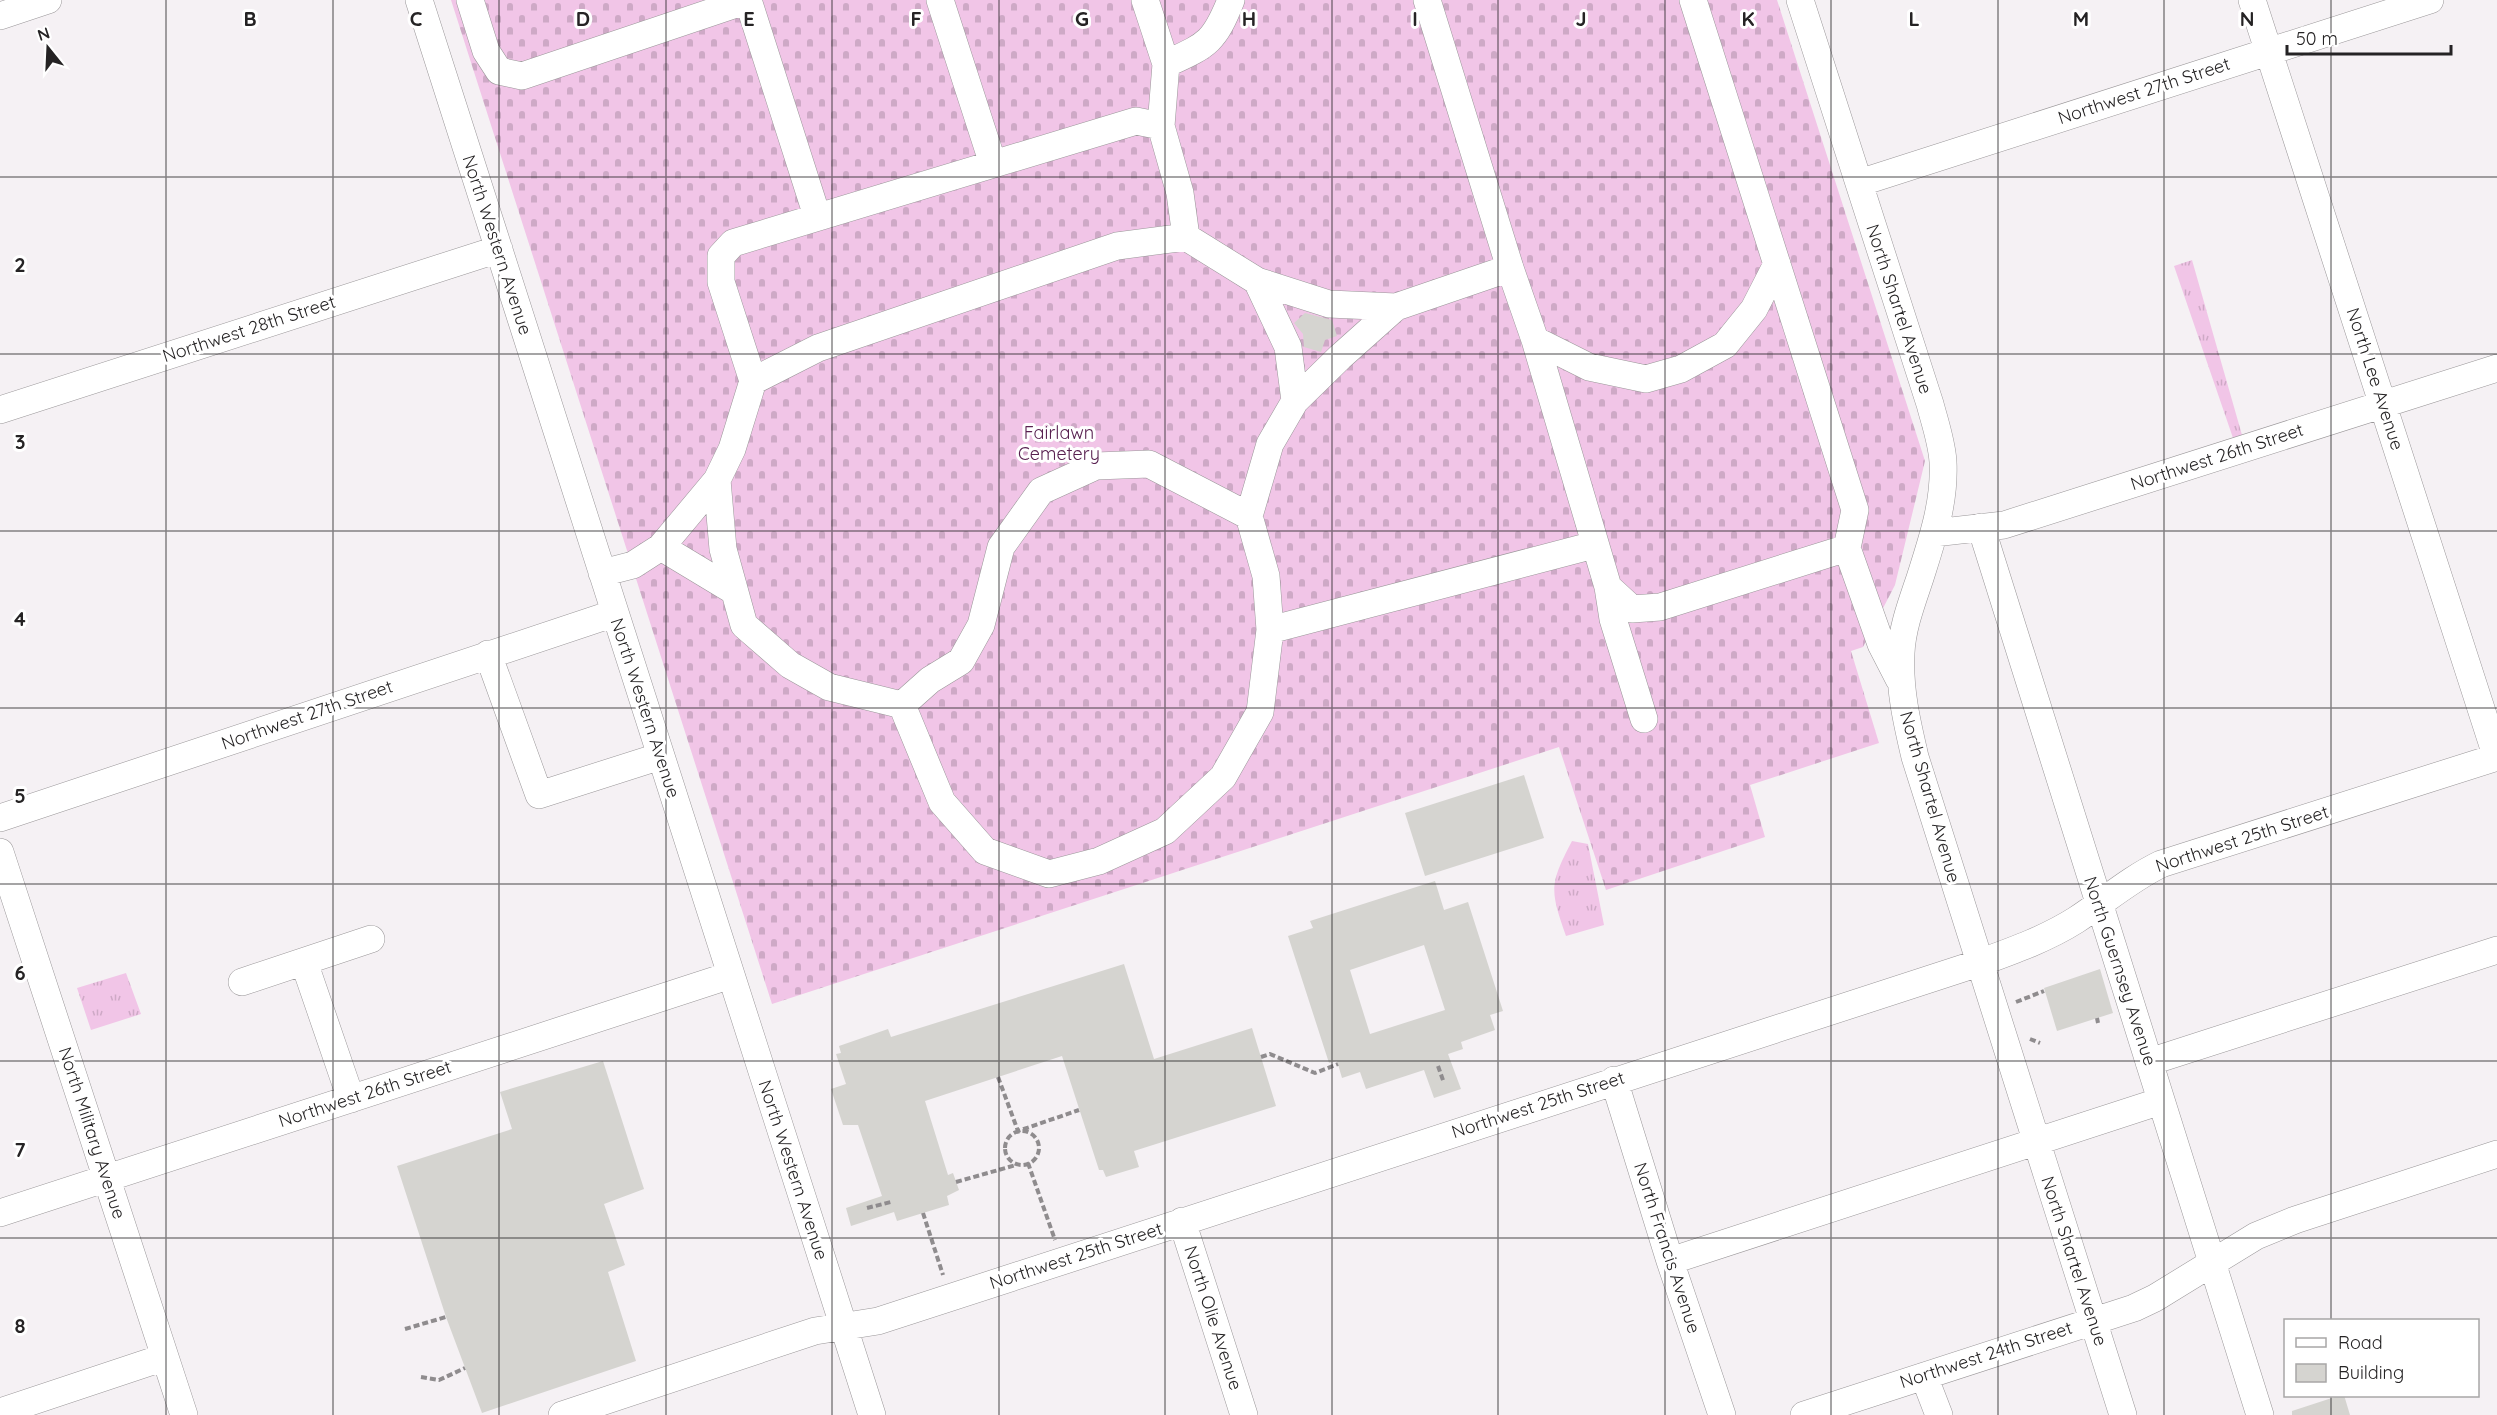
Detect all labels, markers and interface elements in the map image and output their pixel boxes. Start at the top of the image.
text: B [243,6,257,31]
text: C [410,6,423,31]
text: D [576,6,590,31]
text: E [743,6,755,31]
text: F [910,6,922,31]
text: G [1075,6,1089,31]
text: H [1242,6,1256,31]
text: I [1412,6,1418,31]
text: J [1575,6,1587,31]
text: K [1741,6,1755,31]
text: L [1908,6,1920,31]
text: M [2073,6,2089,31]
text: N [2240,6,2254,31]
north arrow [18,18,78,78]
scale bar [2287,18,2450,56]
text: N [35,22,52,45]
text: 50 m [2296,27,2338,50]
street label: Northwest 27th Street [2055,52,2233,129]
street label: North Western Avenue [458,152,537,338]
street label: North Shartel Avenue [1861,221,1938,397]
text: 2 [14,252,26,277]
street label: Northwest 28th Street [159,290,338,367]
street label: North Lee Avenue [2342,305,2409,453]
street label: Northwest 26th Street [2127,418,2306,495]
park label: Fairlawn Cemetery [1018,421,1100,465]
text: 3 [15,429,25,454]
text: 4 [14,606,26,631]
street label: North Western Avenue [606,615,685,801]
street label: Northwest 27th Street [218,674,396,755]
street label: North Shartel Avenue [1895,709,1966,885]
text: 5 [14,783,26,808]
street label: Northwest 25th Street [2152,800,2331,877]
street label: North Guernsey Avenue [2079,873,2162,1068]
text: 6 [14,960,26,985]
street label: North Military Avenue [54,1044,131,1222]
street label: Northwest 26th Street [275,1055,454,1132]
street label: Northwest 25th Street [1448,1066,1627,1143]
street label: North Western Avenue [754,1077,833,1263]
text: 7 [15,1137,26,1162]
street label: North Francis Avenue [1629,1160,1706,1336]
street label: North Shartel Avenue [2036,1173,2113,1349]
street label: Northwest 25th Street [986,1217,1165,1294]
street label: North Olie Avenue [1179,1243,1248,1393]
text: 8 [15,1313,26,1338]
street label: Northwest 24th Street [1897,1316,2075,1393]
legend [2284,1319,2479,1397]
text: Road [2338,1331,2383,1354]
text: Building [2338,1361,2404,1384]

